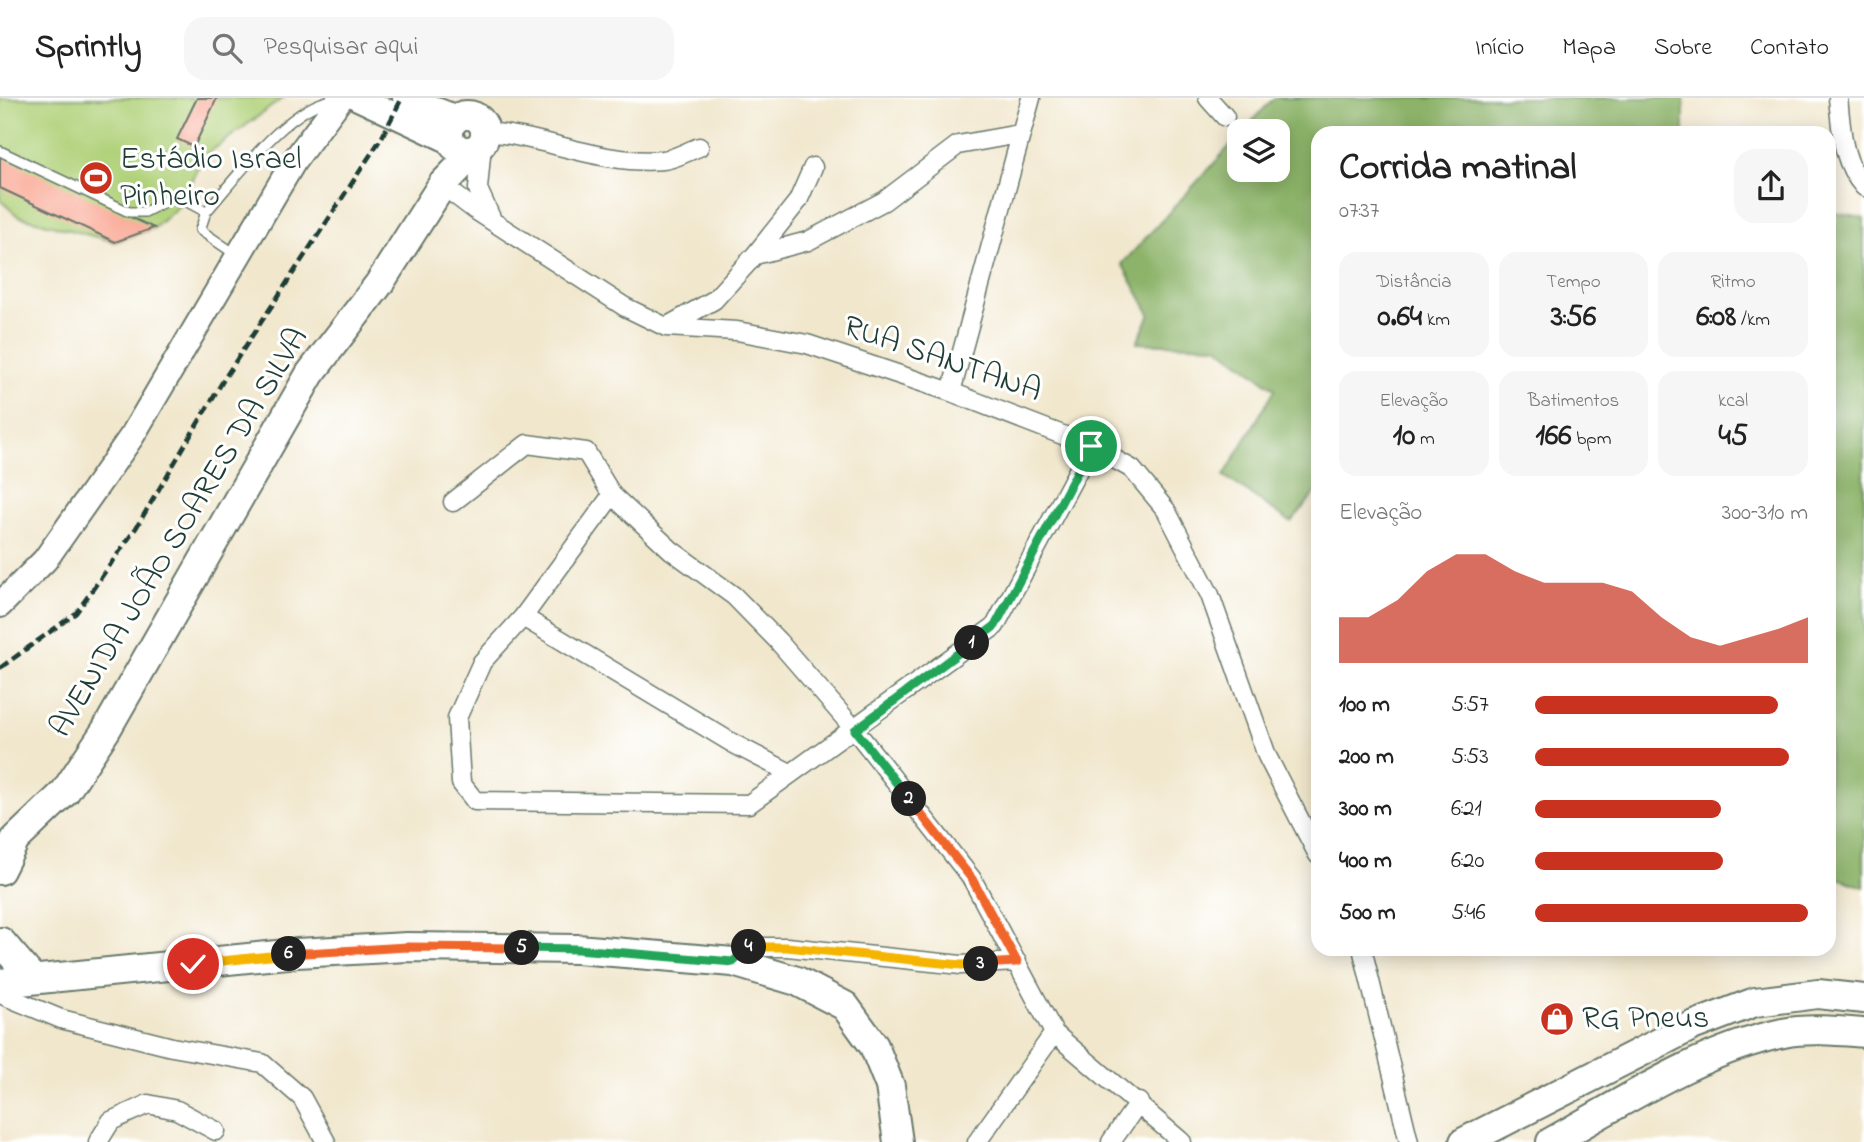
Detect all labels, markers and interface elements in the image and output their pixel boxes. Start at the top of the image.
search box [184,17,674,80]
text: Sprintly [35,24,142,72]
icon: search [208,29,246,67]
text: Pesquisar aqui [264,29,418,67]
text: Início [1475,31,1524,66]
text: Mapa [1562,31,1616,66]
text: Sobre [1654,31,1712,66]
text: Contato [1750,31,1829,66]
map controls [1227,119,1290,182]
button: layers [1227,119,1290,182]
place label: Estádio Israel Pinheiro [120,137,302,221]
text: Corrida matinal [1339,141,1577,197]
button: share [1734,149,1808,223]
sports icon: Estádio Israel Pinheiro [77,159,115,197]
text: 07:37 [1339,195,1379,228]
text: Distância [1376,269,1451,296]
text: Tempo [1546,269,1601,296]
text: Ritmo [1711,269,1756,296]
text: 0.64 [1378,296,1422,340]
text: 3:56 [1551,296,1596,340]
text: 6:08 [1696,296,1736,340]
street label: RUA SANTANA [837,304,1047,416]
text: km [1422,307,1450,334]
text: /km [1736,307,1770,334]
street label: AVENIDA JOÃO SOARES DA SILVA [39,319,321,747]
text: Elevação [1379,388,1448,415]
text: Batimentos [1528,388,1619,415]
text: kcal [1718,388,1748,415]
text: 10 [1393,415,1415,459]
text: 166 [1536,415,1572,459]
text: 45 [1718,415,1748,459]
pin [1061,416,1121,476]
text: m [1415,426,1435,453]
text: bpm [1572,426,1611,453]
icon: arrive [1072,427,1110,465]
text: Elevação [1339,497,1422,530]
text: 300–310 m [1722,497,1808,530]
pin: 1 [954,626,990,660]
text: 1 [968,629,975,656]
text: 100 m [1339,689,1390,722]
text: 5:57 [1451,689,1489,722]
text: 200 m [1339,741,1394,774]
text: 5:53 [1451,741,1489,774]
pin: 2 [892,782,926,816]
text: 2 [904,785,913,812]
text: 300 m [1339,793,1392,826]
text: 6:21 [1451,793,1482,826]
text: 400 m [1339,845,1392,878]
text: 6:20 [1451,845,1484,878]
text: 500 m [1339,897,1396,930]
text: 5:46 [1451,897,1486,930]
pin: 5 [504,930,540,966]
pin: 4 [732,930,766,964]
text: 4 [745,933,752,960]
pin [163,934,223,994]
text: 5 [516,934,527,961]
pin: 6 [272,936,306,972]
text: 6 [284,940,293,967]
icon: check [174,945,212,983]
pin: 3 [964,946,998,982]
text: 3 [977,950,984,977]
place label: RG Pneus [1582,996,1709,1043]
shop icon: RG Pneus [1538,1000,1576,1038]

